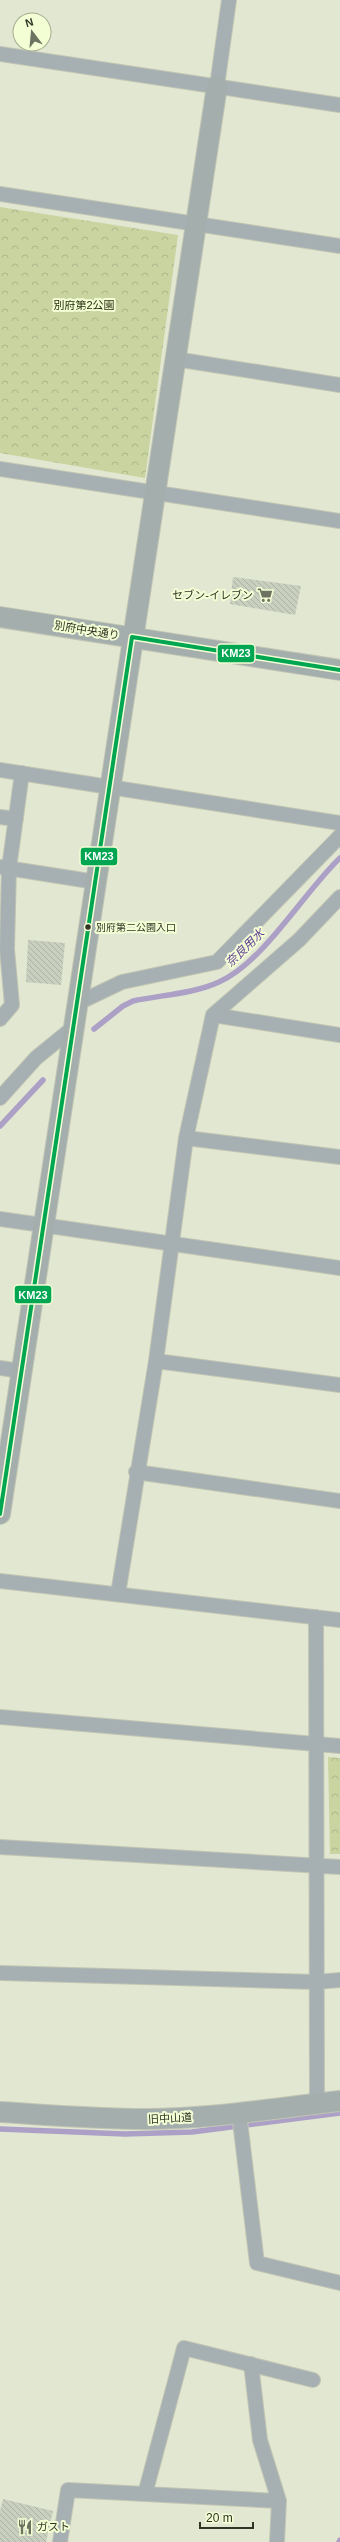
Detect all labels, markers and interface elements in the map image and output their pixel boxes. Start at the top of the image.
north arrow [12,12,52,52]
text: N [24,16,35,29]
park label: 別府第2公園 [53,299,115,311]
supermarket icon: セブン-イレブン [256,586,274,604]
place label: セブン-イレブン [172,589,253,601]
street label: 別府中央通り [53,619,121,641]
line badge: KM23 [217,644,255,663]
text: KM23 [221,647,251,659]
line badge: KM23 [80,847,118,866]
text: KM23 [84,850,114,862]
marker: 別府第二公園入口 [83,922,93,932]
place label: 別府第二公園入口 [96,922,176,933]
water label: 奈良用水 [223,925,269,970]
line badge: KM23 [14,1285,52,1304]
text: KM23 [18,1289,48,1301]
street label: 旧中山道 [148,2111,192,2125]
scale bar [200,2504,253,2530]
text: 20 m [206,2511,233,2525]
restaurant icon: ガスト [16,2518,34,2536]
place label: ガスト [37,2521,70,2533]

